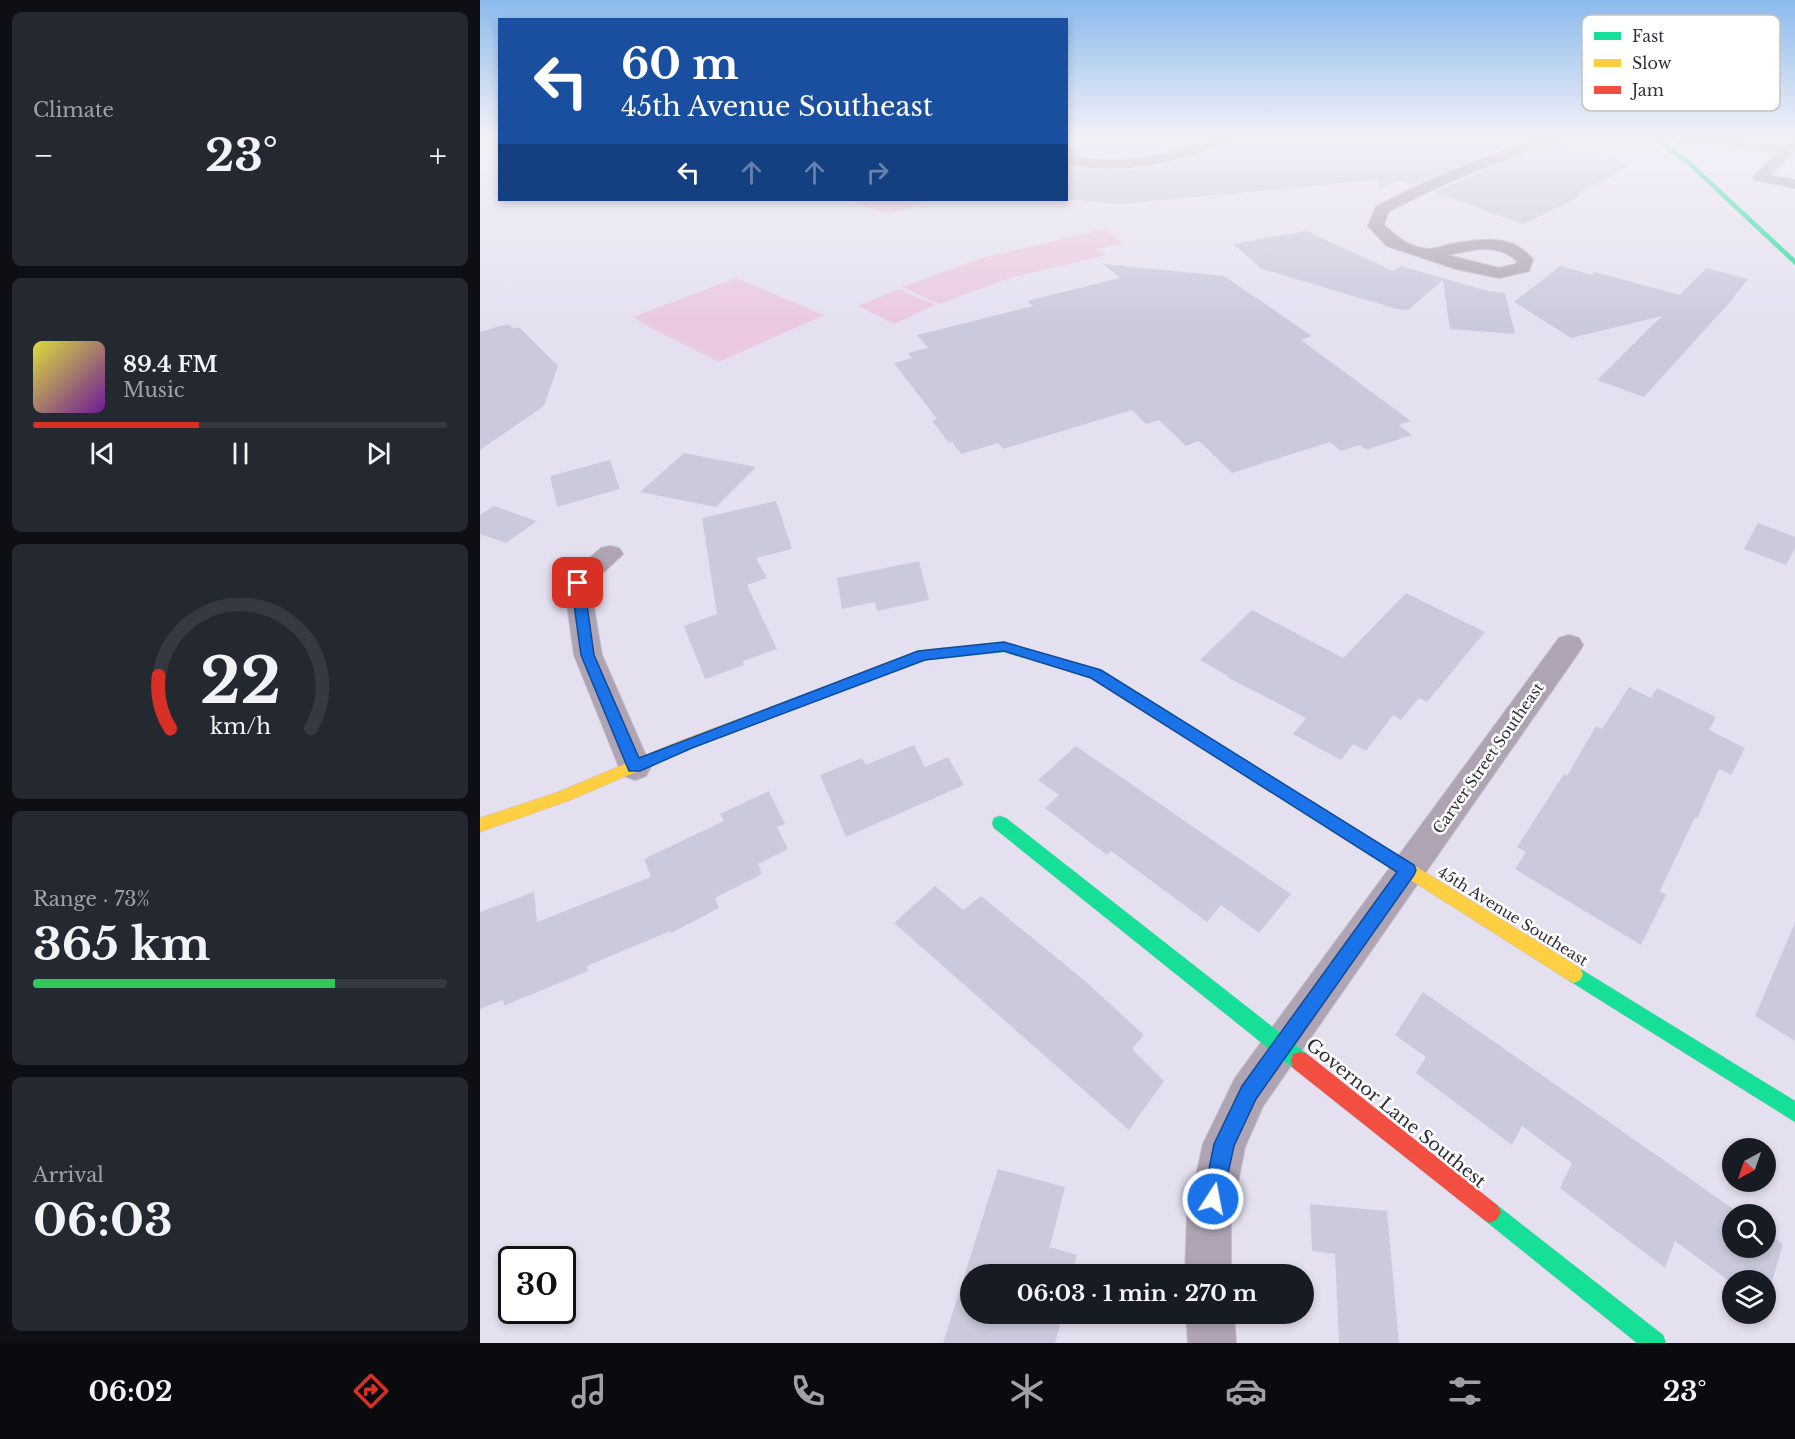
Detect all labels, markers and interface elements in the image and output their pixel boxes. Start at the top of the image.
legend [1582,15,1780,111]
text: Fast [1632,26,1664,46]
text: 60 m [621,38,739,90]
icon: left [522,42,600,120]
text: Slow [1632,53,1672,73]
text: Jam [1630,80,1664,100]
text: 45th Avenue Southeast [621,90,933,123]
text: Climate [33,98,114,122]
text: 23° [205,127,278,183]
text: − [33,135,54,176]
text: + [429,135,447,176]
icon: left [672,156,705,189]
icon: ahead [735,156,768,189]
icon: ahead [798,156,831,189]
icon: right [861,156,894,189]
text: 89.4 FM [123,351,218,378]
text: Music [123,378,184,402]
icon: previous [86,437,119,470]
icon: pause [224,437,257,470]
icon: next [362,437,395,470]
pin [552,557,603,608]
icon: arrive [561,566,594,599]
text: 22 [199,642,281,720]
street label: Carver Street Southeast [1429,678,1548,837]
text: km/h [210,713,271,740]
street label: 45th Avenue Southeast [1434,862,1592,970]
text: Range · 73% [33,887,150,911]
text: 365 km [33,916,210,972]
street label: Governor Lane Southest [1302,1034,1490,1192]
north arrow [1722,1138,1776,1192]
map controls [1722,1138,1776,1324]
text: Arrival [33,1163,104,1187]
position arrow [1181,1167,1245,1231]
text: 06:03 [33,1192,173,1248]
button: search [1722,1204,1776,1258]
speed limit sign: 30 [498,1246,576,1324]
button: layers [1722,1270,1776,1324]
text: 06:03 · 1 min · 270 m [1017,1280,1257,1307]
icon: directions [350,1370,392,1412]
icon: music [568,1370,610,1412]
icon: phone [787,1370,829,1412]
icon: climate [1006,1370,1048,1412]
icon: car [1225,1370,1267,1412]
icon: filters [1444,1370,1486,1412]
text: 06:02 [88,1375,173,1408]
text: 23° [1663,1375,1706,1408]

